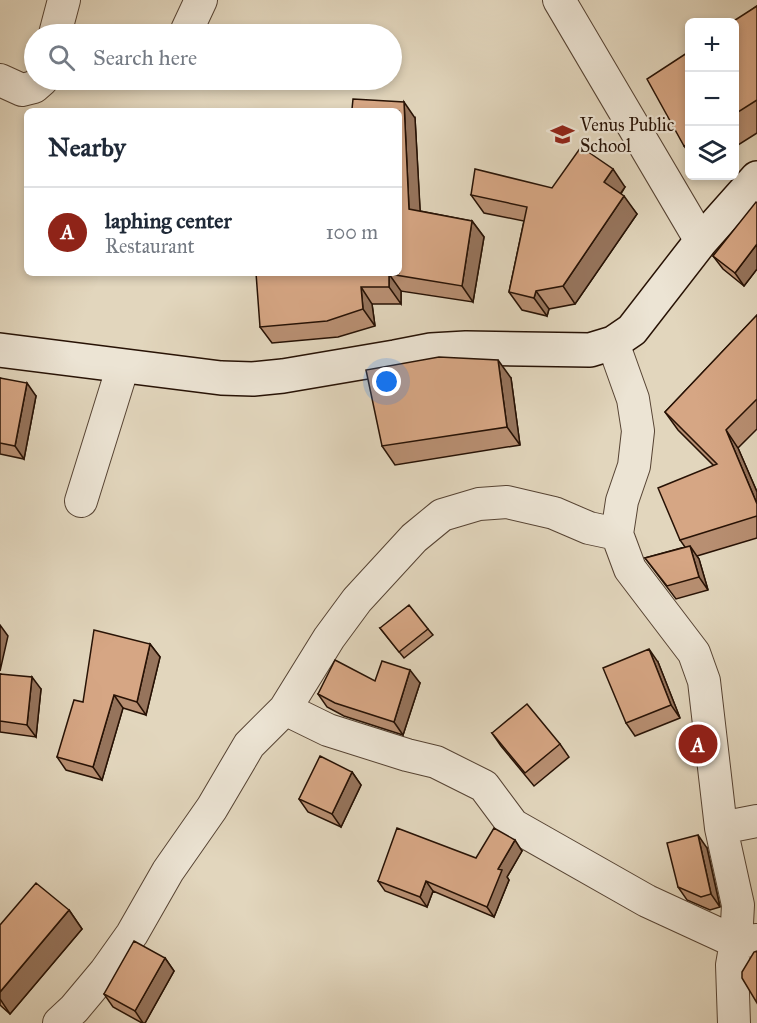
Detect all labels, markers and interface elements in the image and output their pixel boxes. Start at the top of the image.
map controls [685,18,739,180]
button: + [685,18,739,72]
search box [24,24,402,90]
icon: search [45,41,78,74]
text: Search here [93,44,197,71]
button: − [685,72,739,126]
place label: Venus Public School [579,114,675,157]
school or university icon: Venus Public School [549,122,575,148]
button: layers [685,126,739,180]
text: Nearby [48,131,126,163]
text: laphing center [105,207,232,234]
text: A [61,220,74,244]
text: 100 m [326,220,378,244]
text: Restaurant [105,234,195,258]
your location [372,367,401,396]
pin: A [678,722,718,766]

